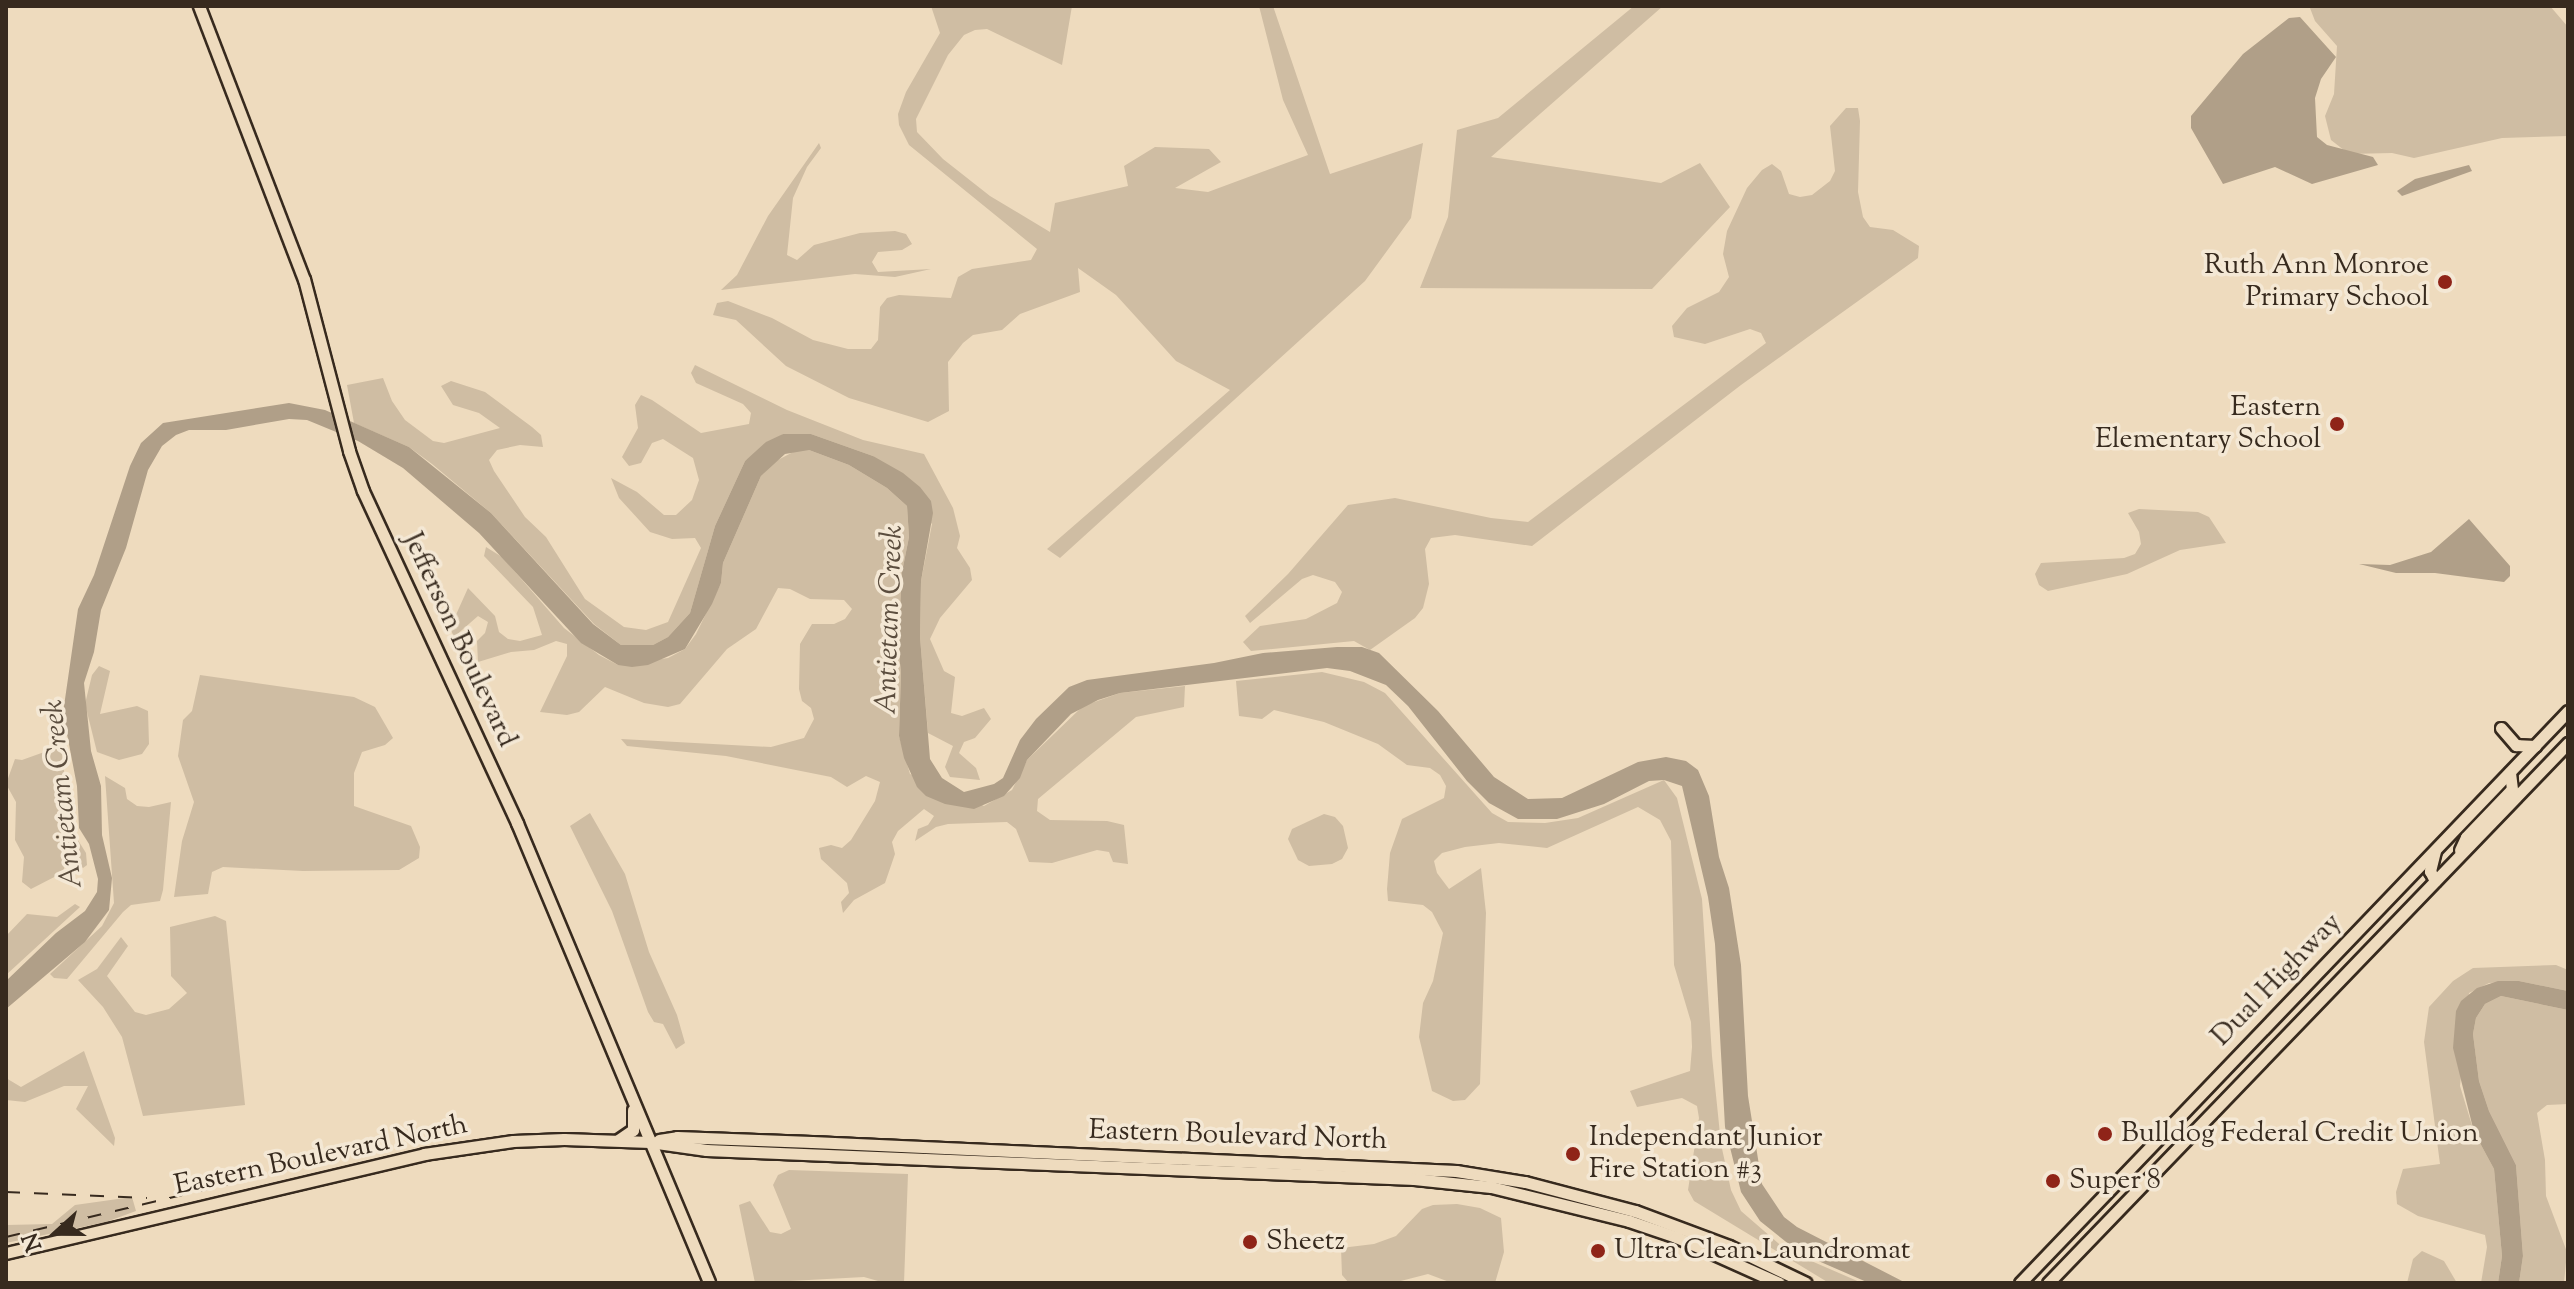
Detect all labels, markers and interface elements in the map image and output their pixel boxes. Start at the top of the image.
place label: Ruth Ann Monroe Primary School [2204,249,2429,315]
marker: Ruth Ann Monroe Primary School [2436,273,2454,291]
place label: Eastern Elementary School [2095,391,2321,457]
marker: Eastern Elementary School [2328,415,2346,433]
water label: Antietam Creek [870,525,912,715]
street label: Jefferson Boulevard [395,527,523,753]
water label: Antietam Creek [36,698,92,890]
street label: Dual Highway [2205,906,2349,1054]
street label: Eastern Boulevard North [171,1108,471,1204]
street label: Eastern Boulevard North [1088,1114,1388,1158]
place label: Bulldog Federal Credit Union [2121,1117,2478,1151]
place label: Independant Junior Fire Station #3 [1589,1121,1823,1187]
marker: Bulldog Federal Credit Union [2096,1125,2114,1143]
marker: Independant Junior Fire Station #3 [1564,1145,1582,1163]
place label: Super 8 [2069,1164,2161,1198]
marker: Super 8 [2044,1172,2062,1190]
north arrow [16,1193,96,1273]
place label: Sheetz [1266,1225,1345,1259]
text: N [16,1228,52,1256]
marker: Sheetz [1241,1233,1259,1251]
place label: Ultra Clean Laundromat [1614,1234,1910,1268]
marker: Ultra Clean Laundromat [1589,1242,1607,1260]

